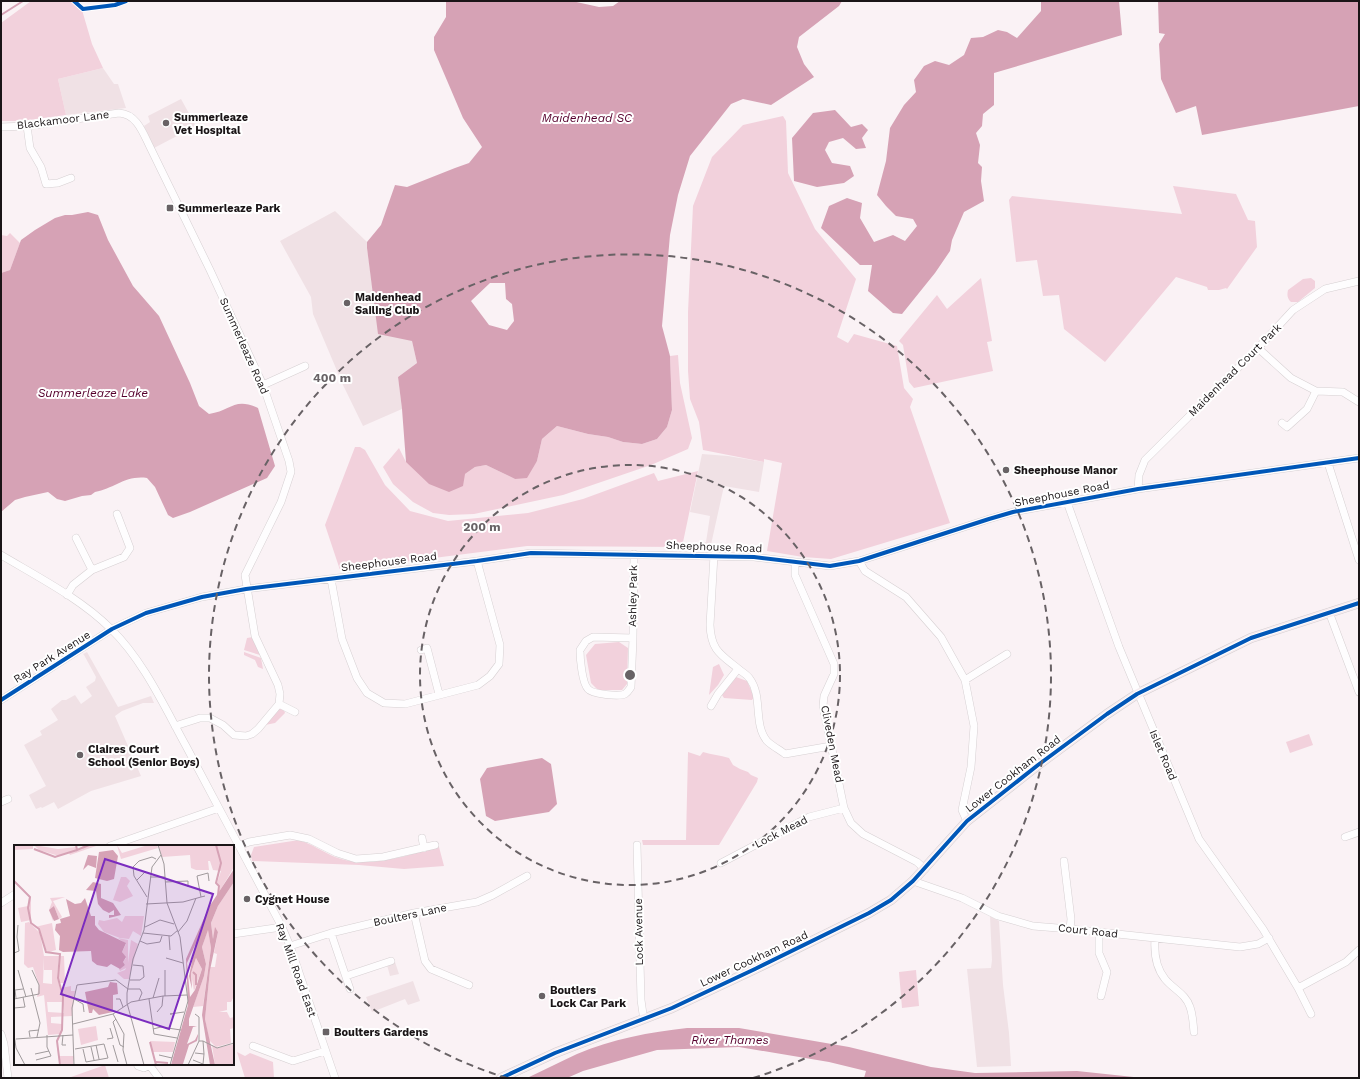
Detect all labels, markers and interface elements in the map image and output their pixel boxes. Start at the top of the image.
street label: Blackamoor Lane [16,108,110,132]
place label: Summerleaze Vet Hospital [174,111,248,137]
water label: Maidenhead SC [542,111,633,125]
marker: Summerleaze Vet Hospital [161,118,171,128]
place label: Summerleaze Park [178,202,281,215]
marker: Summerleaze Park [165,203,175,213]
place label: Maidenhead Sailing Club [355,291,421,317]
street label: Summerleaze Road [217,296,271,396]
marker: Maidenhead Sailing Club [342,298,352,308]
street label: Maidenhead Court Park [1186,321,1284,419]
text: 400 m [313,371,351,385]
water label: Summerleaze Lake [38,386,148,400]
place label: Sheephouse Manor [1014,464,1118,477]
marker: Sheephouse Manor [1001,465,1011,475]
street label: Sheephouse Road [1013,478,1111,510]
text: 200 m [463,520,501,534]
street label: Sheephouse Road [666,539,762,555]
street label: Sheephouse Road [340,550,438,574]
street label: Ashley Park [626,565,640,627]
street label: Ray Park Avenue [11,628,93,686]
centre of rings [623,668,637,682]
street label: Cliveden Mead [818,704,846,784]
street label: Islet Road [1147,728,1179,782]
street label: Lower Cookham Road [963,733,1063,815]
place label: Claires Court School (Senior Boys) [88,743,200,769]
marker: Claires Court School (Senior Boys) [75,750,85,760]
street label: Lock Mead [752,813,810,851]
inset map [14,845,234,1065]
place label: Cygnet House [255,893,330,906]
marker: Cygnet House [242,894,252,904]
street label: Lock Avenue [632,898,646,966]
street label: Boulters Lane [372,901,448,929]
street label: Ray Mill Road East [273,921,319,1019]
street label: Court Road [1057,921,1119,941]
street label: Lower Cookham Road [698,928,810,990]
place label: Boutlers Lock Car Park [550,984,626,1010]
marker: Boutlers Lock Car Park [537,991,547,1001]
place label: Boulters Gardens [334,1026,428,1039]
marker: Boulters Gardens [321,1027,331,1037]
water label: River Thames [691,1033,769,1047]

